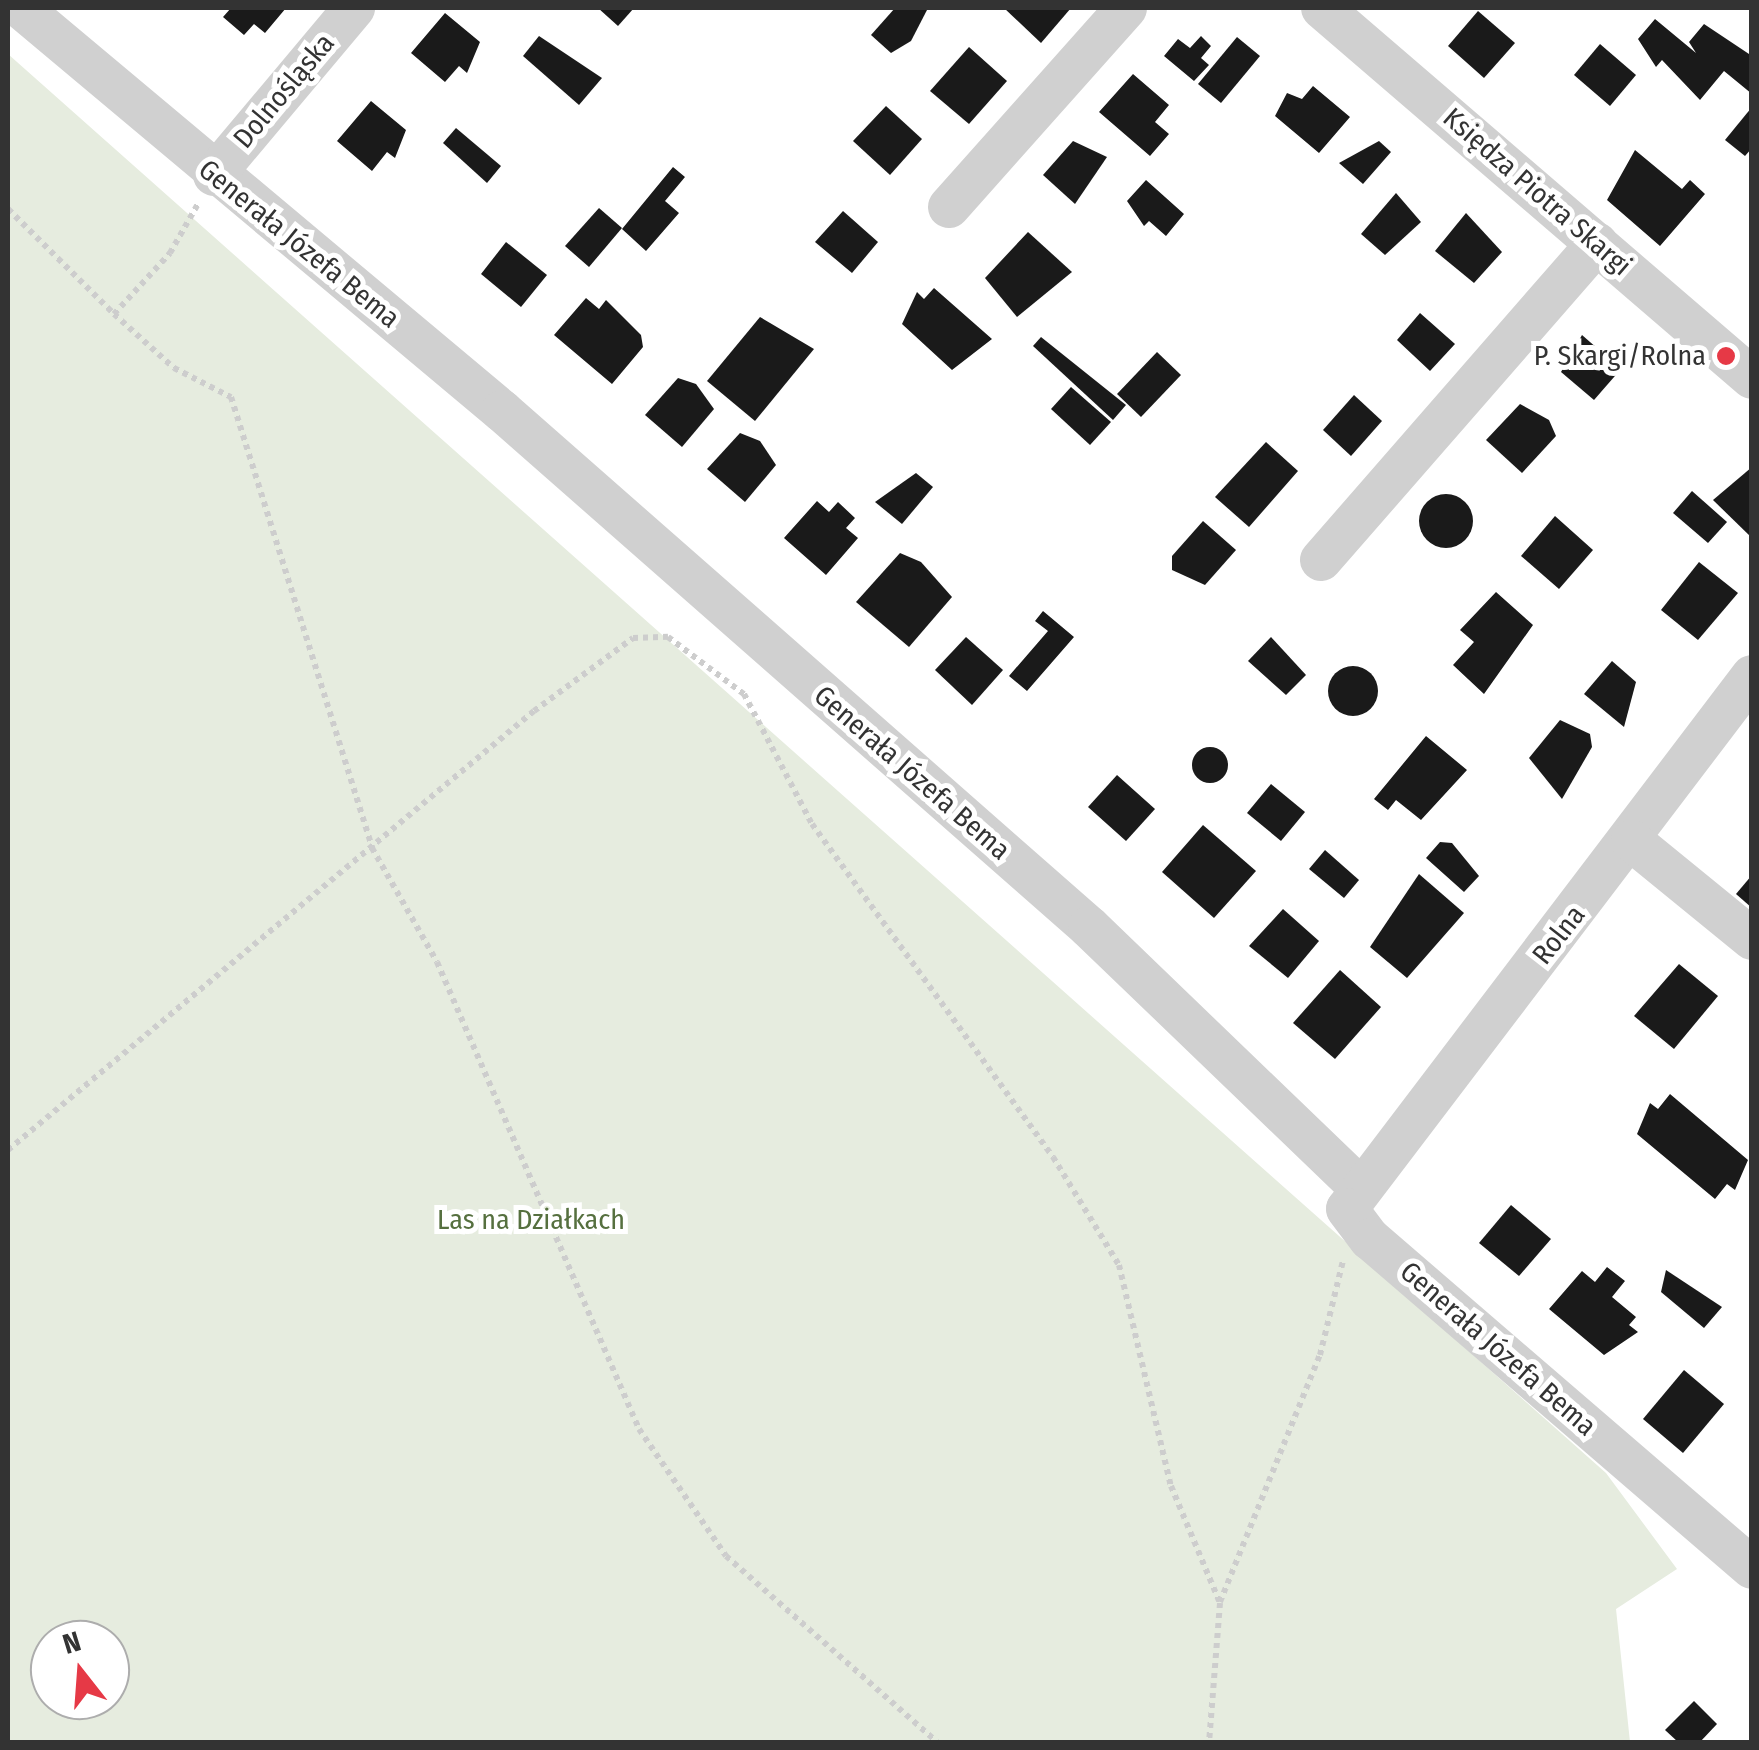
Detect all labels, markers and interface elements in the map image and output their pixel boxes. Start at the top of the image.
street label: Dolnośląska [226,27,342,155]
street label: Księdza Piotra Skargi [1436,101,1638,283]
street label: Generała Józefa Bema [192,153,406,335]
place label: P. Skargi/Rolna [1534,339,1706,373]
marker: P. Skargi/Rolna [1715,345,1737,367]
street label: Generała Józefa Bema [807,679,1017,867]
street label: Rolna [1526,899,1592,971]
park label: Las na Działkach [437,1203,625,1237]
street label: Generała Józefa Bema [1393,1255,1603,1443]
north arrow [30,1620,130,1720]
text: N [59,1625,85,1661]

